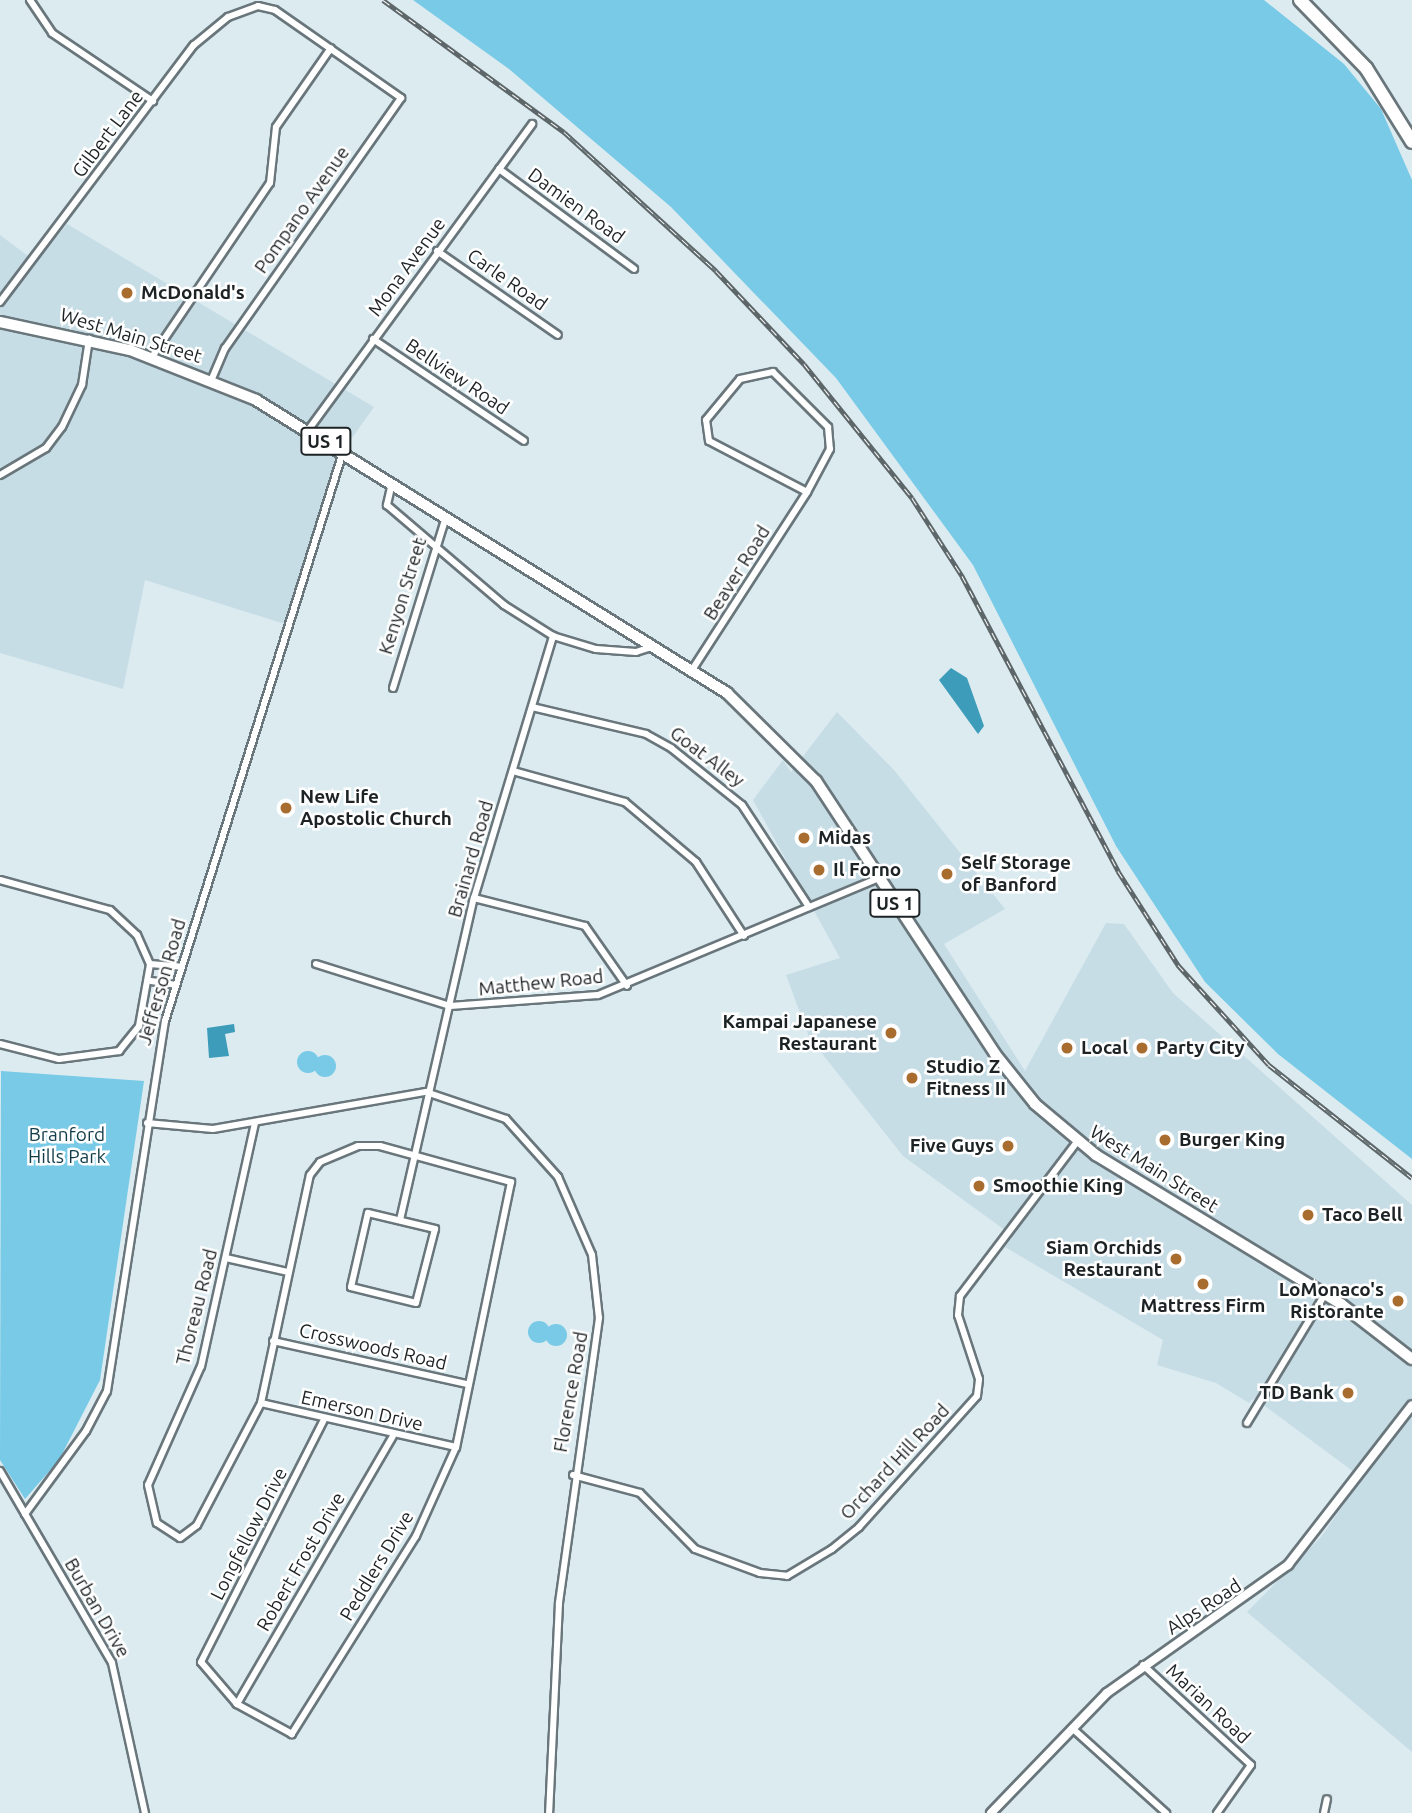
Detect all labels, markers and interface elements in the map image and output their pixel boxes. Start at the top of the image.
street label: Gilbert Lane [68,86,148,182]
street label: Pompano Avenue [250,142,354,278]
street label: Damien Road [523,163,629,249]
street label: Mona Avenue [364,213,450,321]
street label: Carle Road [463,244,551,316]
place label: McDonald's [141,282,245,304]
marker: McDonald's [119,285,135,301]
street label: West Main Street [57,304,205,368]
street label: Bellview Road [401,334,513,420]
road number: US 1 [300,426,352,456]
street label: Beaver Road [699,521,775,625]
street label: Kenyon Street [374,535,432,657]
street label: Goat Alley [665,722,749,792]
place label: New Life Apostolic Church [300,786,452,830]
street label: Brainard Road [443,798,499,920]
marker: New Life Apostolic Church [278,800,294,816]
place label: Midas [818,827,871,849]
marker: Midas [796,830,812,846]
place label: Self Storage of Banford [961,852,1071,896]
place label: Il Forno [833,859,901,881]
marker: Il Forno [811,862,827,878]
marker: Self Storage of Banford [939,866,955,882]
road number: US 1 [869,888,921,918]
street label: Jefferson Road [133,916,191,1048]
street label: Matthew Road [477,965,605,1001]
place label: Kampai Japanese Restaurant [722,1011,877,1055]
marker: Kampai Japanese Restaurant [883,1025,899,1041]
place label: Local [1081,1037,1128,1059]
place label: Party City [1156,1037,1245,1059]
marker: Local [1059,1040,1075,1056]
marker: Party City [1134,1040,1150,1056]
place label: Studio Z Fitness II [926,1056,1006,1100]
marker: Studio Z Fitness II [904,1070,920,1086]
street label: West Main Street [1086,1120,1222,1218]
park label: Branford Hills Park [28,1124,106,1168]
place label: Burger King [1179,1129,1285,1151]
marker: Burger King [1157,1132,1173,1148]
place label: Five Guys [910,1135,994,1157]
marker: Five Guys [1000,1138,1016,1154]
place label: Smoothie King [993,1175,1124,1197]
marker: Smoothie King [971,1178,987,1194]
place label: Taco Bell [1322,1204,1402,1226]
marker: Taco Bell [1300,1207,1316,1223]
place label: Siam Orchids Restaurant [1046,1237,1162,1281]
street label: Thoreau Road [172,1247,222,1367]
marker: Siam Orchids Restaurant [1168,1251,1184,1267]
marker: Mattress Firm [1195,1276,1211,1292]
place label: LoMonaco's Ristorante [1279,1279,1384,1323]
marker: LoMonaco's Ristorante [1390,1293,1406,1309]
place label: Mattress Firm [1141,1295,1265,1317]
street label: Crosswoods Road [297,1319,449,1375]
street label: Florence Road [549,1330,593,1454]
place label: TD Bank [1260,1382,1334,1404]
marker: TD Bank [1340,1385,1356,1401]
street label: Emerson Drive [299,1386,425,1436]
street label: Orchard Hill Road [836,1399,954,1525]
street label: Longfellow Drive [206,1464,292,1604]
street label: Robert Frost Drive [252,1489,350,1635]
street label: Peddlers Drive [335,1507,419,1625]
street label: Burban Drive [59,1554,135,1662]
street label: Alps Road [1162,1574,1246,1640]
street label: Marian Road [1161,1659,1255,1749]

